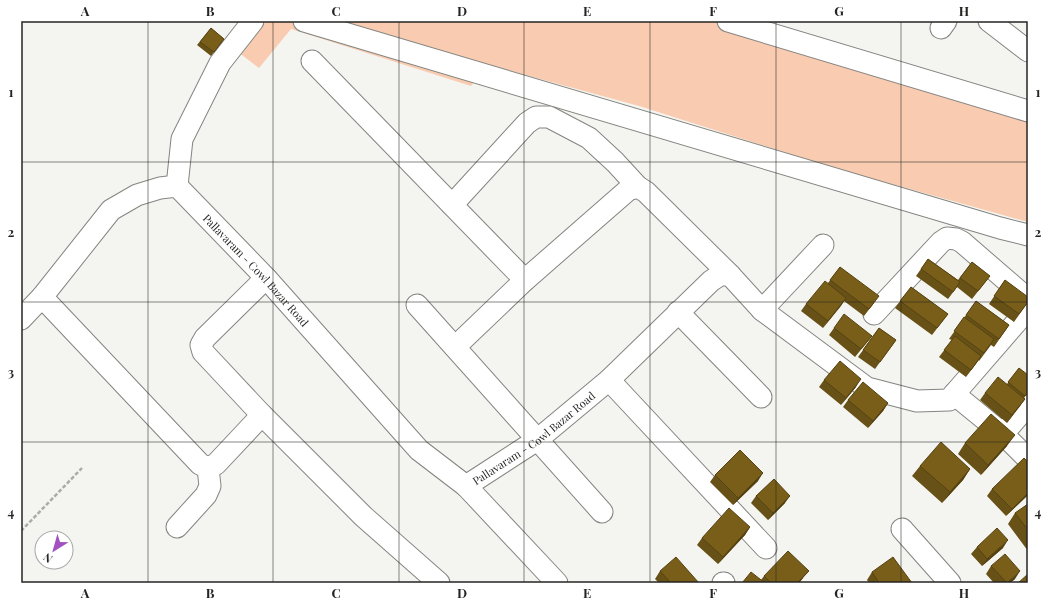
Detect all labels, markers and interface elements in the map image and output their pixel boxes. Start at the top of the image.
text: A [80,2,90,19]
text: B [206,2,215,19]
text: C [331,2,341,19]
text: D [457,2,467,19]
text: E [583,2,591,19]
text: F [709,2,717,19]
text: G [834,2,844,19]
text: H [959,2,969,19]
text: 1 [9,83,14,100]
text: 1 [1036,83,1041,100]
street label: Pallavaram - Cowl Bazar Road [200,210,313,330]
text: 2 [8,223,15,240]
text: 2 [1035,223,1042,240]
text: 3 [8,363,14,380]
text: 3 [1035,363,1041,380]
street label: Pallavaram - Cowl Bazar Road [469,387,598,488]
text: 4 [8,503,15,520]
text: 4 [1035,503,1042,520]
north arrow [34,530,74,570]
text: N [40,550,55,567]
text: A [80,584,90,601]
text: B [206,584,215,601]
text: C [331,584,341,601]
text: D [457,584,467,601]
text: E [583,584,591,601]
text: F [709,584,717,601]
text: G [834,584,844,601]
text: H [959,584,969,601]

